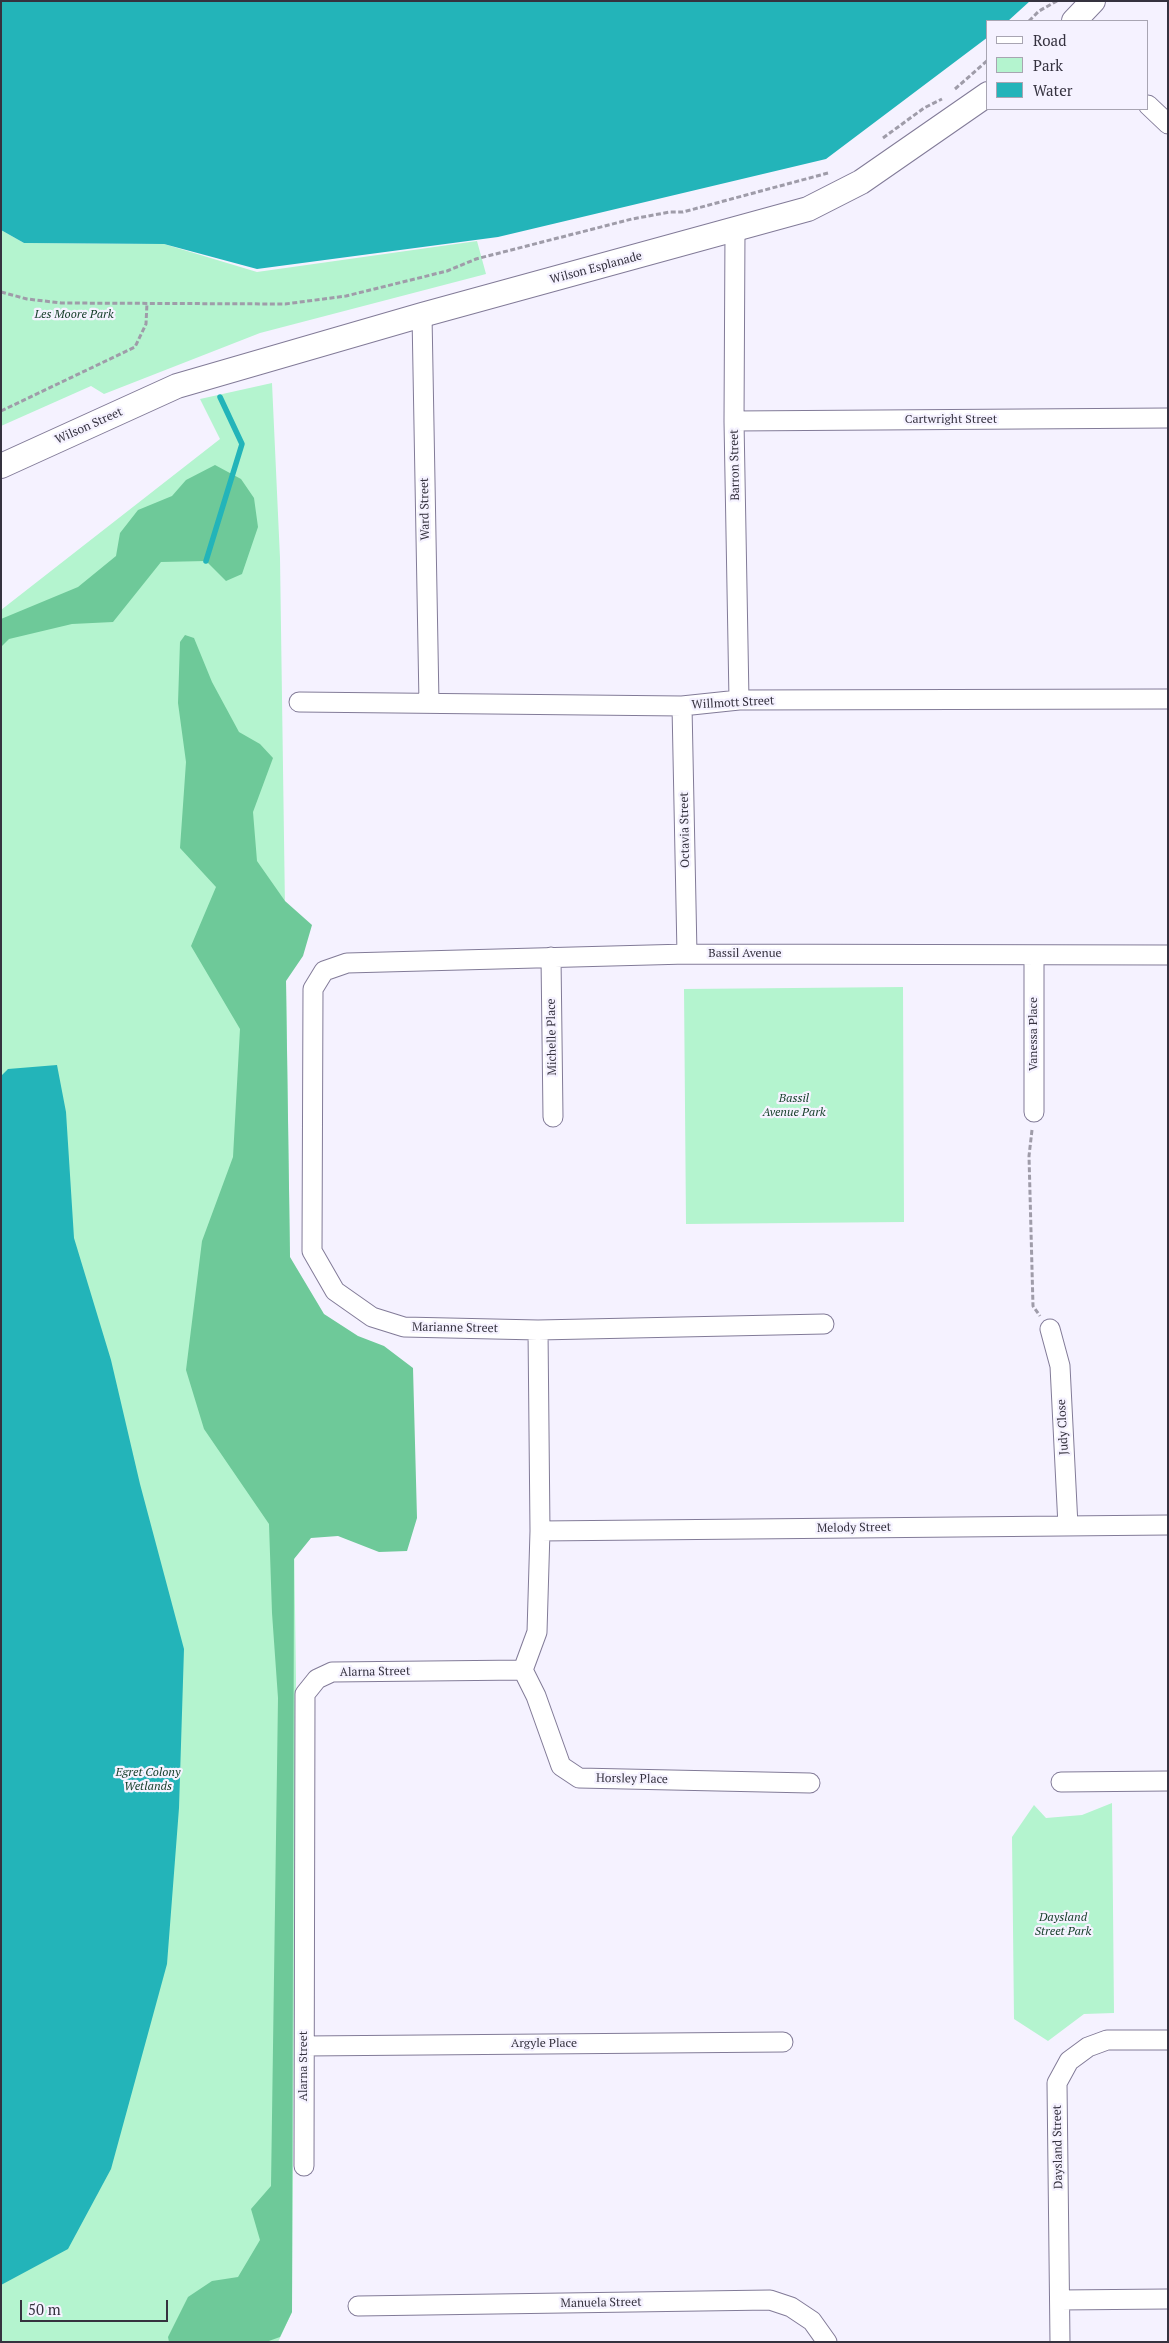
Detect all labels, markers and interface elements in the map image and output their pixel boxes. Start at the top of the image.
legend [986,20,1149,110]
text: Road [1033,30,1066,50]
text: Park [1033,55,1063,75]
text: Water [1033,80,1072,100]
street label: Wilson Esplanade [548,249,644,287]
park label: Les Moore Park [34,308,114,322]
street label: Wilson Street [53,405,125,447]
street label: Cartwright Street [905,413,997,427]
street label: Barron Street [727,429,743,501]
street label: Ward Street [417,478,433,540]
street label: Willmott Street [691,694,775,712]
street label: Octavia Street [677,792,693,868]
street label: Bassil Avenue [708,947,782,961]
street label: Vanessa Place [1027,997,1041,1071]
street label: Michelle Place [544,998,560,1076]
park label: Bassil Avenue Park [762,1092,826,1120]
street label: Marianne Street [412,1320,498,1336]
street label: Judy Close [1054,1399,1072,1455]
street label: Melody Street [817,1520,891,1536]
street label: Alarna Street [340,1664,410,1680]
park label: Egret Colony Wetlands [116,1766,180,1794]
street label: Horsley Place [596,1771,668,1787]
park label: Daysland Street Park [1035,1911,1091,1939]
street label: Alarna Street [297,2031,311,2101]
street label: Argyle Place [511,2037,577,2051]
street label: Daysland Street [1050,2105,1066,2189]
scale bar [22,2290,170,2322]
street label: Manuela Street [560,2295,642,2311]
text: 50 m [28,2299,61,2319]

